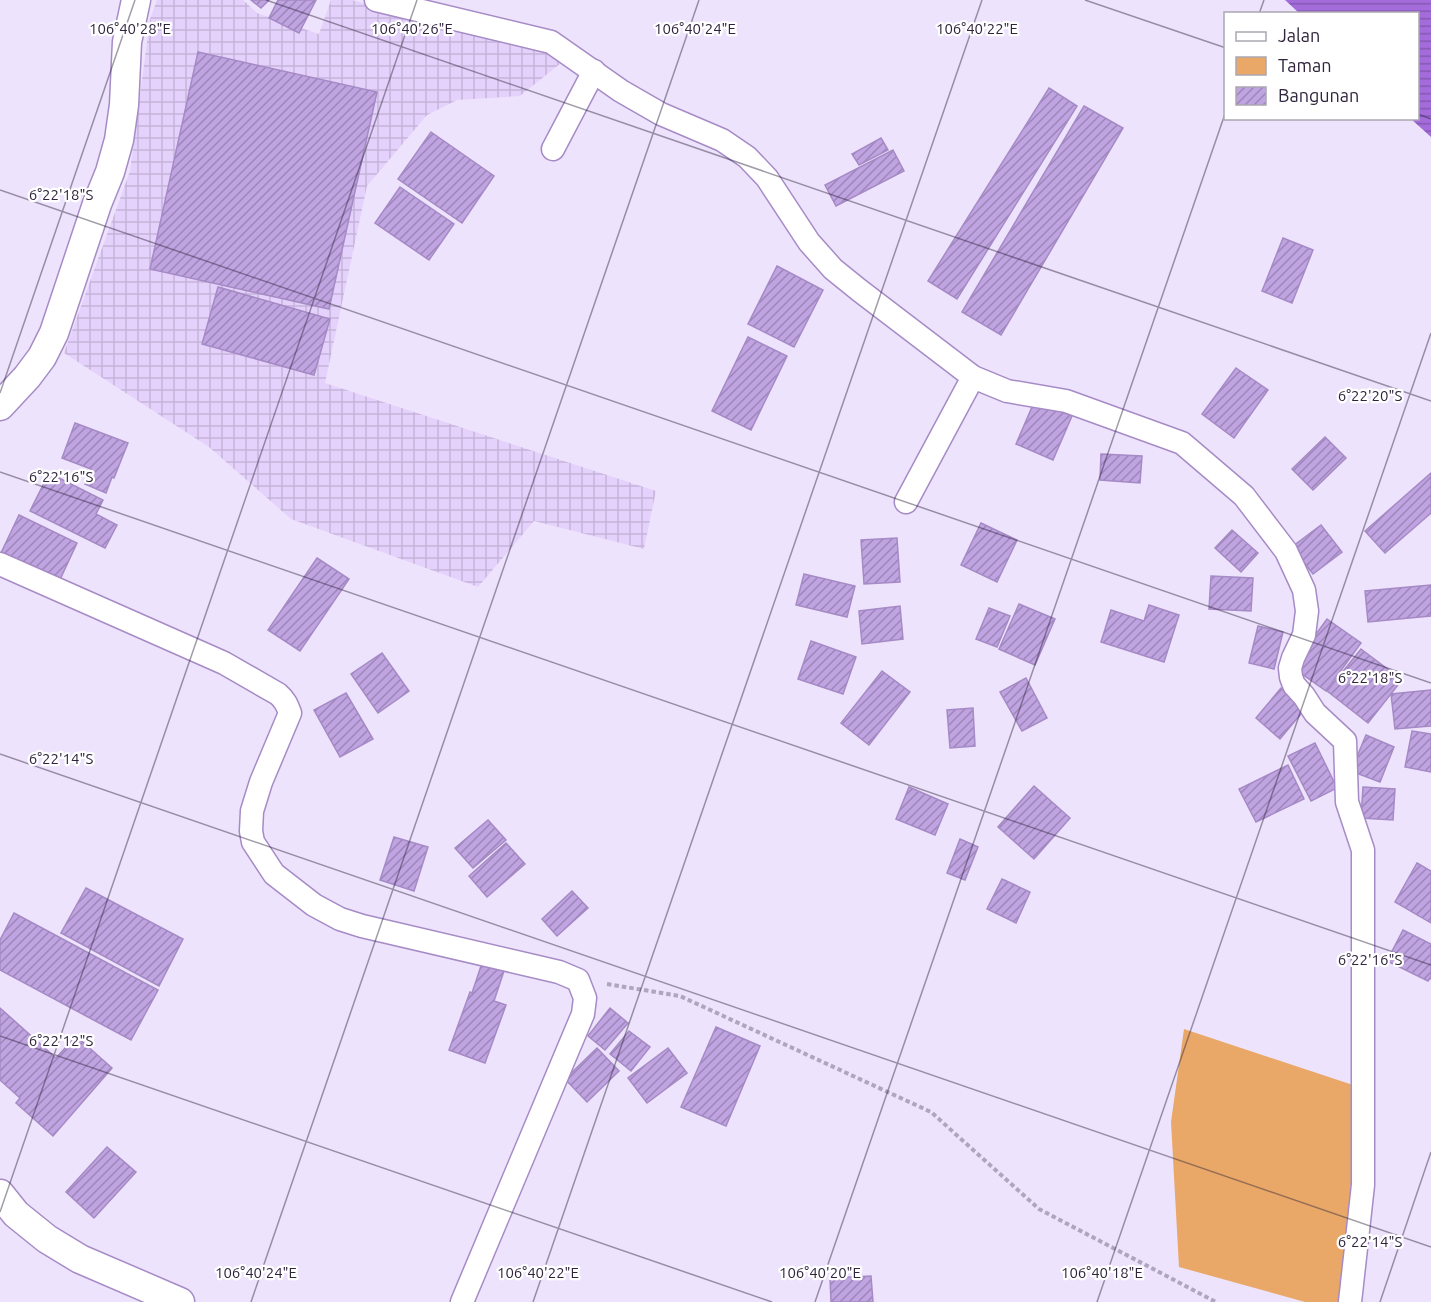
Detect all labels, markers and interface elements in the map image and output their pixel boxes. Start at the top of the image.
legend [1224,12,1419,120]
text: 106°40'28"E [89,20,171,37]
text: 106°40'26"E [371,20,453,37]
text: 106°40'24"E [654,20,736,37]
text: 106°40'22"E [936,20,1018,37]
text: Jalan [1278,25,1320,45]
text: Taman [1278,55,1332,75]
text: Bangunan [1278,85,1359,105]
text: 6°22'18"S [29,186,93,203]
text: 6°22'20"S [1338,387,1402,404]
text: 6°22'16"S [29,468,93,485]
text: 6°22'18"S [1338,669,1402,686]
text: 6°22'14"S [29,750,93,767]
text: 6°22'16"S [1338,951,1402,968]
text: 6°22'12"S [29,1032,93,1049]
text: 6°22'14"S [1338,1233,1402,1250]
text: 106°40'24"E [215,1264,297,1281]
text: 106°40'22"E [497,1264,579,1281]
text: 106°40'20"E [779,1264,861,1281]
text: 106°40'18"E [1061,1264,1143,1281]

